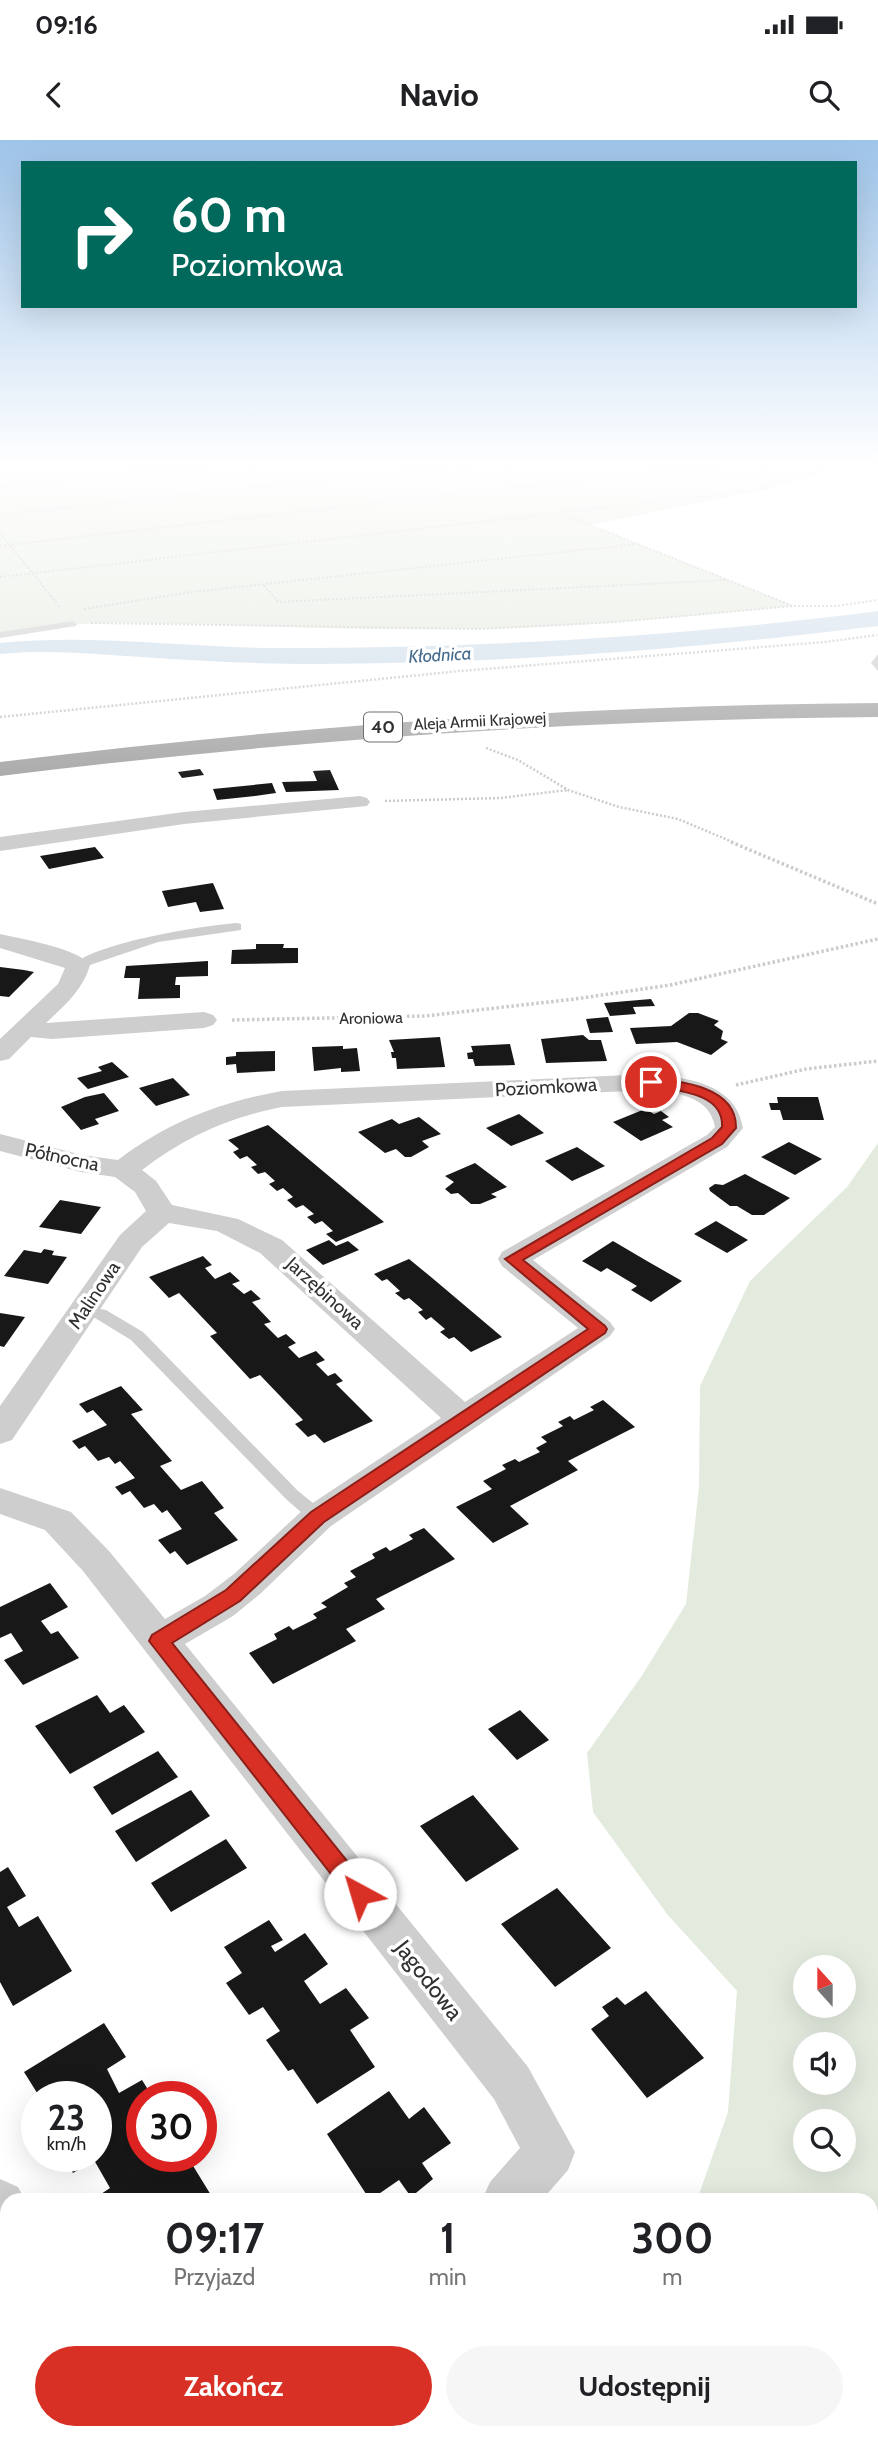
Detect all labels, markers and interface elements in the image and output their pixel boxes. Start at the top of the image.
text: 09:16 [35,9,98,41]
text: Navio [399,75,479,114]
icon: back [35,76,73,114]
icon: search [805,76,843,114]
text: 60 m [171,185,287,244]
icon: right [56,189,147,280]
text: Poziomkowa [171,245,343,284]
water label: Kłodnica [408,642,472,668]
street label: Aleja Armii Krajowej [413,708,547,734]
road number: 40 [364,712,402,742]
street label: Aroniowa [339,1008,403,1028]
pin [621,1052,681,1112]
icon: arrive [632,1063,670,1101]
street label: Poziomkowa [494,1073,598,1101]
street label: Północna [23,1138,101,1176]
street label: Jarzębinowa [281,1251,369,1334]
street label: Malinowa [63,1257,125,1333]
position arrow [323,1857,397,1931]
street label: Jagodowa [389,1934,469,2026]
north arrow [793,1955,856,2018]
map controls [793,1955,856,2172]
button: sound [793,2032,856,2095]
speed limit sign: 30 [126,2081,217,2172]
text: 23 [48,2096,85,2139]
button: search [793,2109,856,2172]
text: km/h [47,2133,86,2155]
text: 09:17 [165,2212,264,2264]
text: 1 [440,2212,456,2264]
text: 300 [631,2212,713,2264]
text: Przyjazd [173,2263,255,2291]
text: min [429,2263,467,2291]
text: m [662,2263,682,2291]
button: Zakończ [35,2346,432,2426]
button: Udostępnij [446,2346,843,2426]

